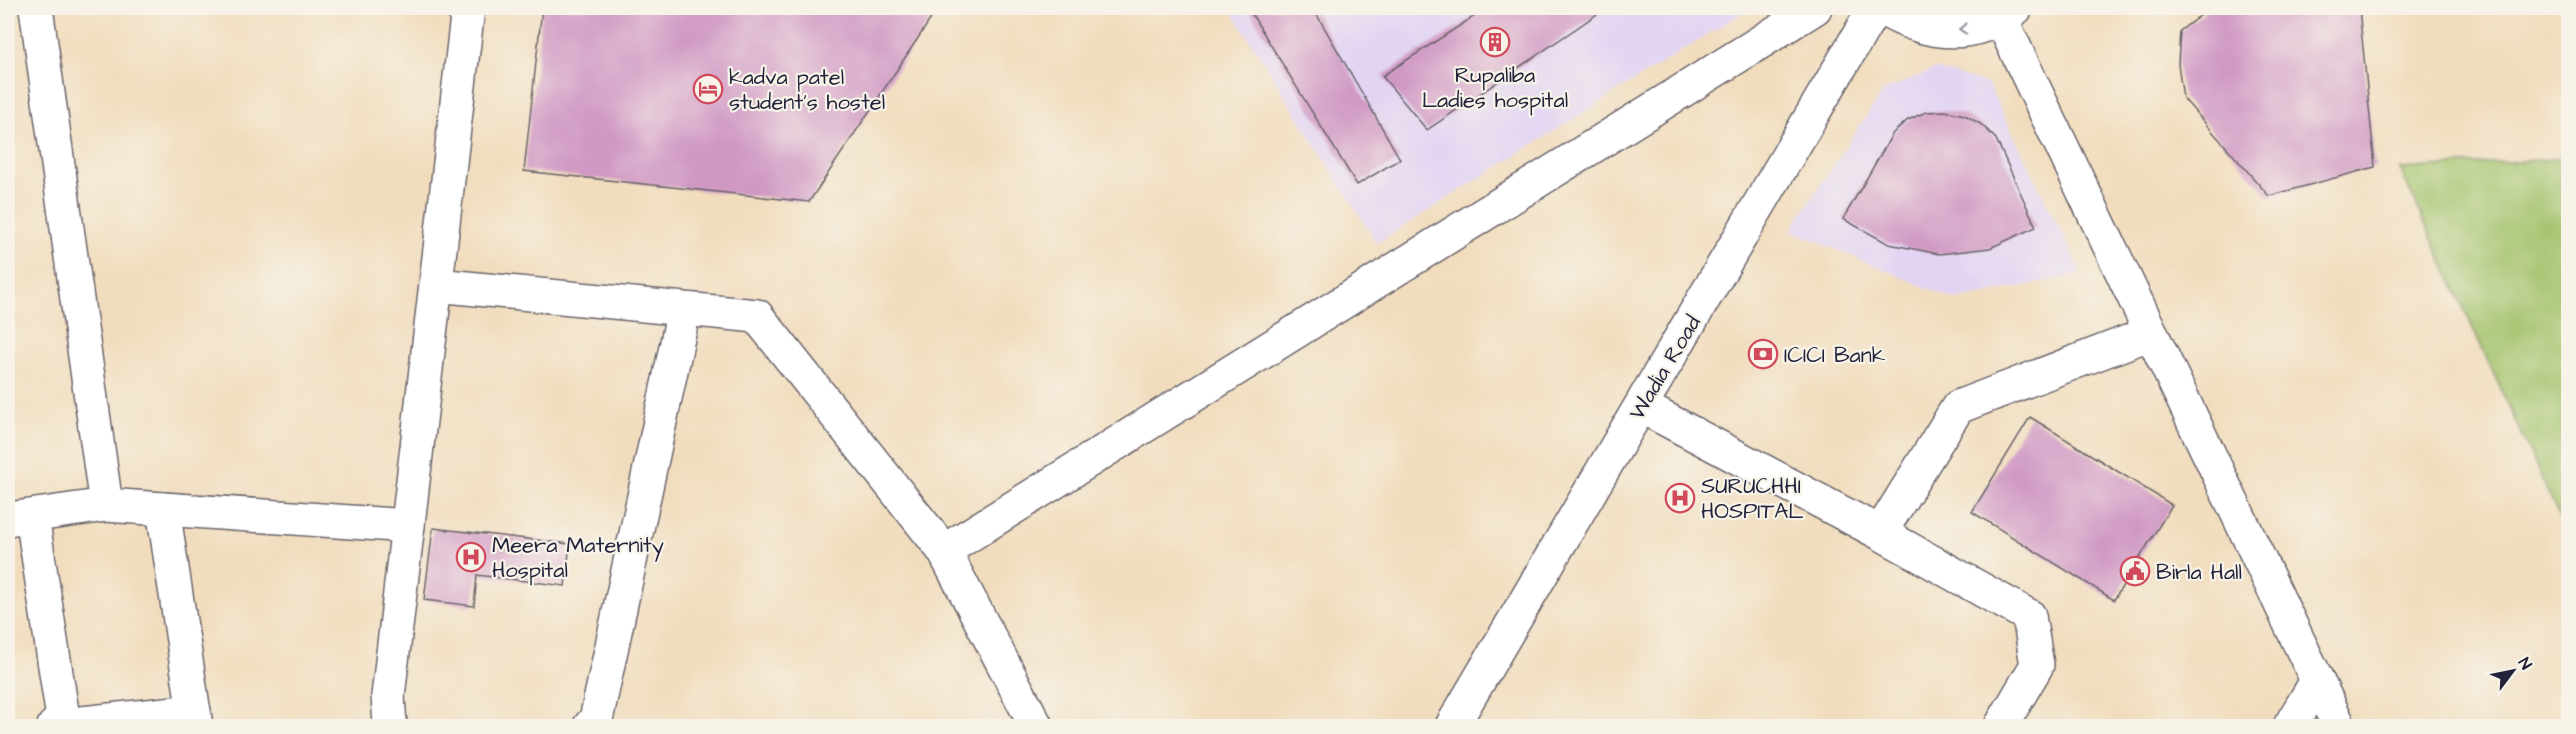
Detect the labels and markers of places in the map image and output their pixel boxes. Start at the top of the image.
building icon: Rupaliba Ladies hospital [1479,26,1511,58]
place label: Rupaliba Ladies hospital [1422,60,1568,116]
place label: kadva patel student's hostel [729,62,885,118]
hotel icon: kadva patel student's hostel [692,73,724,105]
bank icon: ICICI Bank [1747,338,1779,370]
place label: ICICI Bank [1784,340,1886,371]
place label: SURUCHHI HOSPITAL [1701,471,1804,527]
hospital icon: SURUCHHI HOSPITAL [1664,482,1696,514]
place label: Meera Maternity Hospital [492,530,664,586]
hospital icon: Meera Maternity Hospital [455,541,487,573]
public building icon: Birla Hall [2119,555,2151,587]
place label: Birla Hall [2156,557,2242,588]

